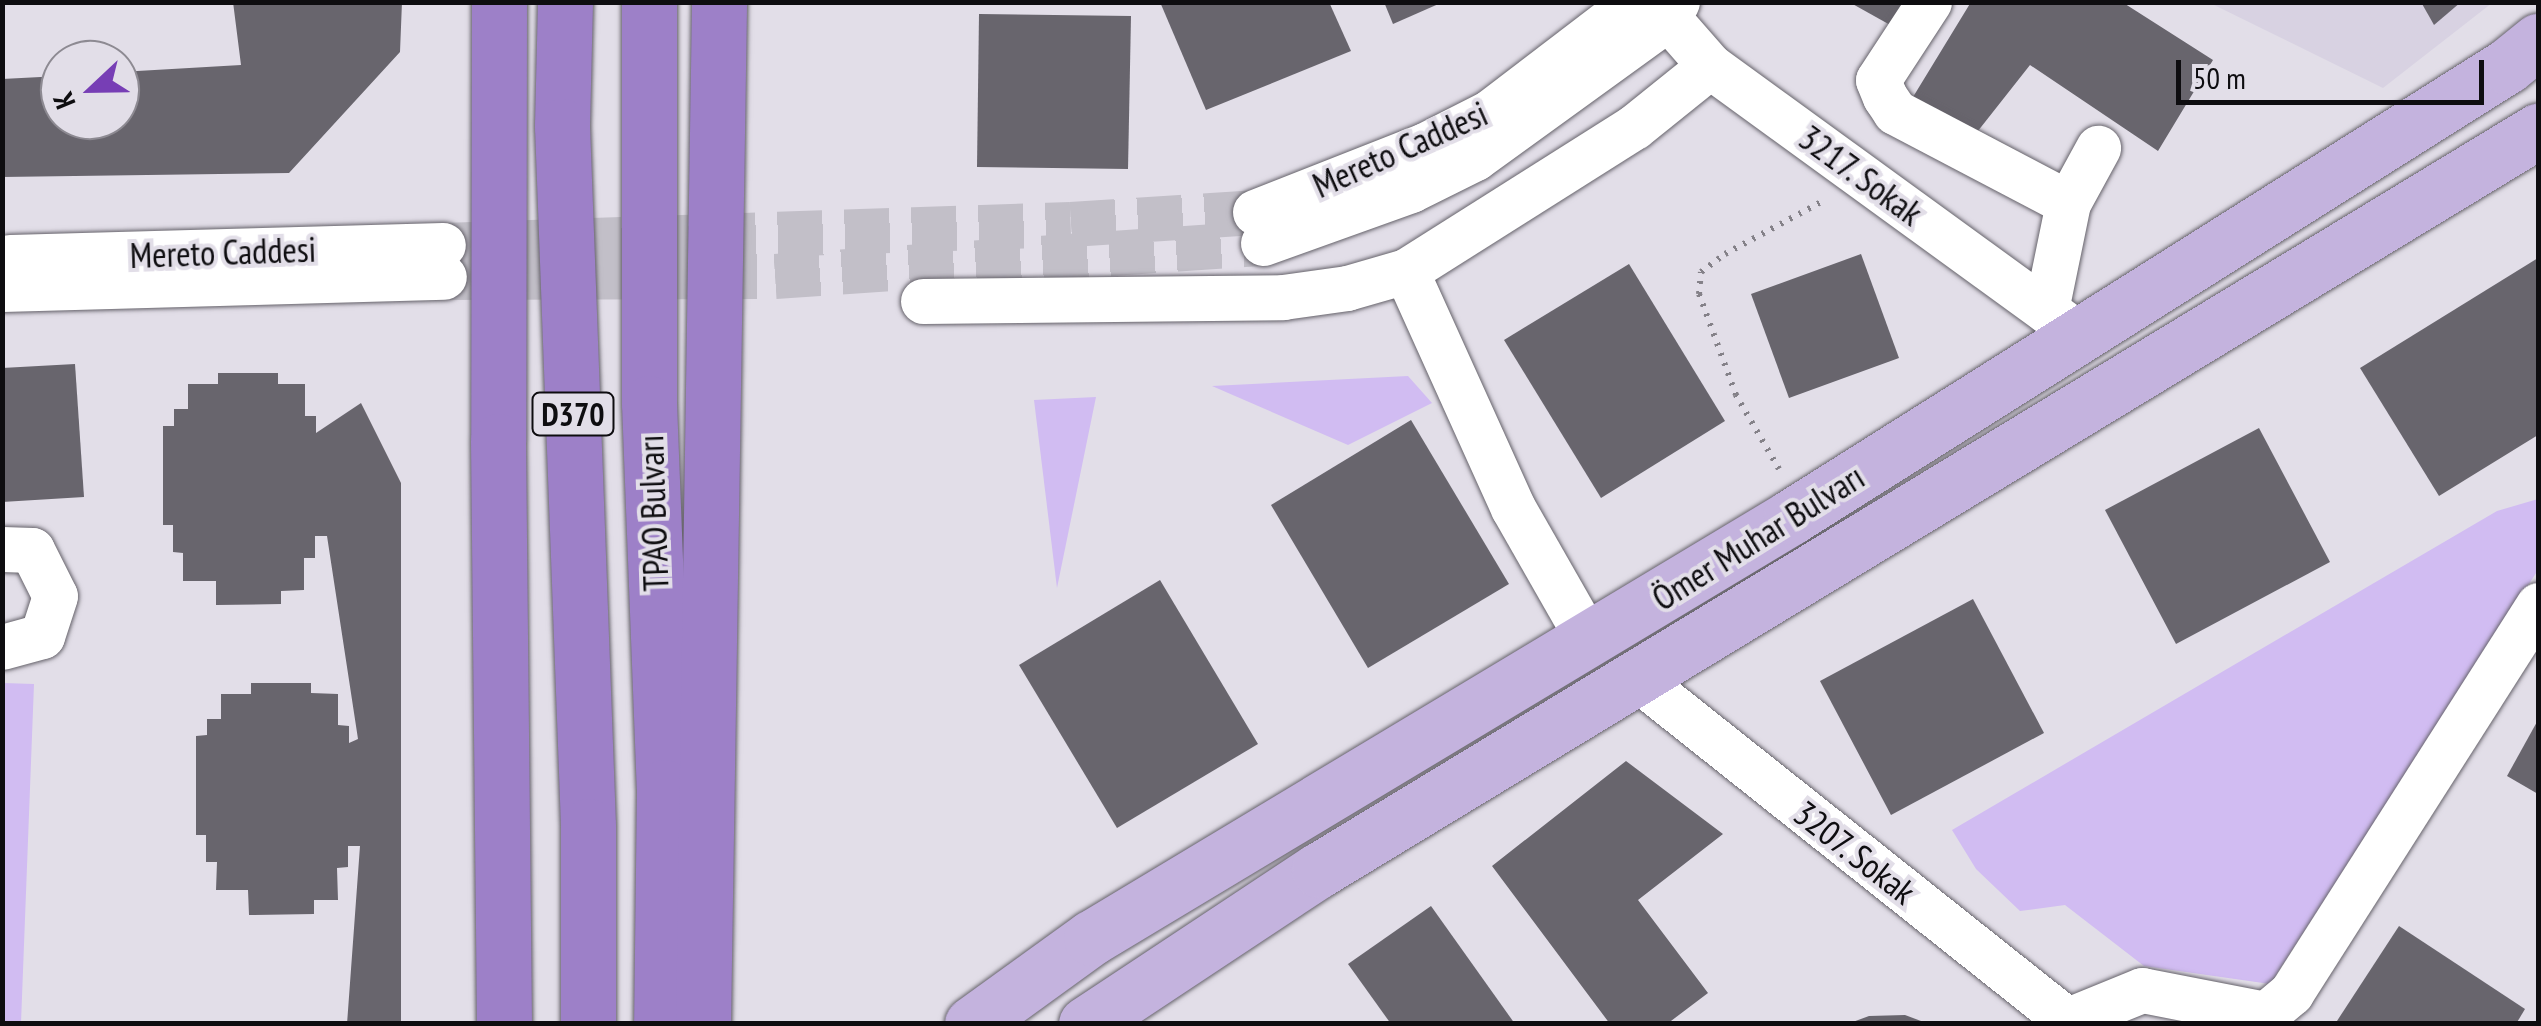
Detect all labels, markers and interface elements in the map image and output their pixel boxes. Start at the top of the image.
north arrow [40,40,140,140]
scale bar [2181,40,2488,102]
text: 50 m [2193,58,2246,97]
text: K [44,87,83,114]
street label: Mereto Caddesi [1306,92,1494,206]
street label: 3217. Sokak [1790,115,1932,235]
street label: Mereto Caddesi [129,228,317,276]
road number: D370 [530,387,616,441]
street label: TPAO Bulvarı [629,434,677,592]
street label: Ömer Muhar Bulvarı [1644,455,1872,619]
street label: 3207. Sokak [1785,791,1925,913]

